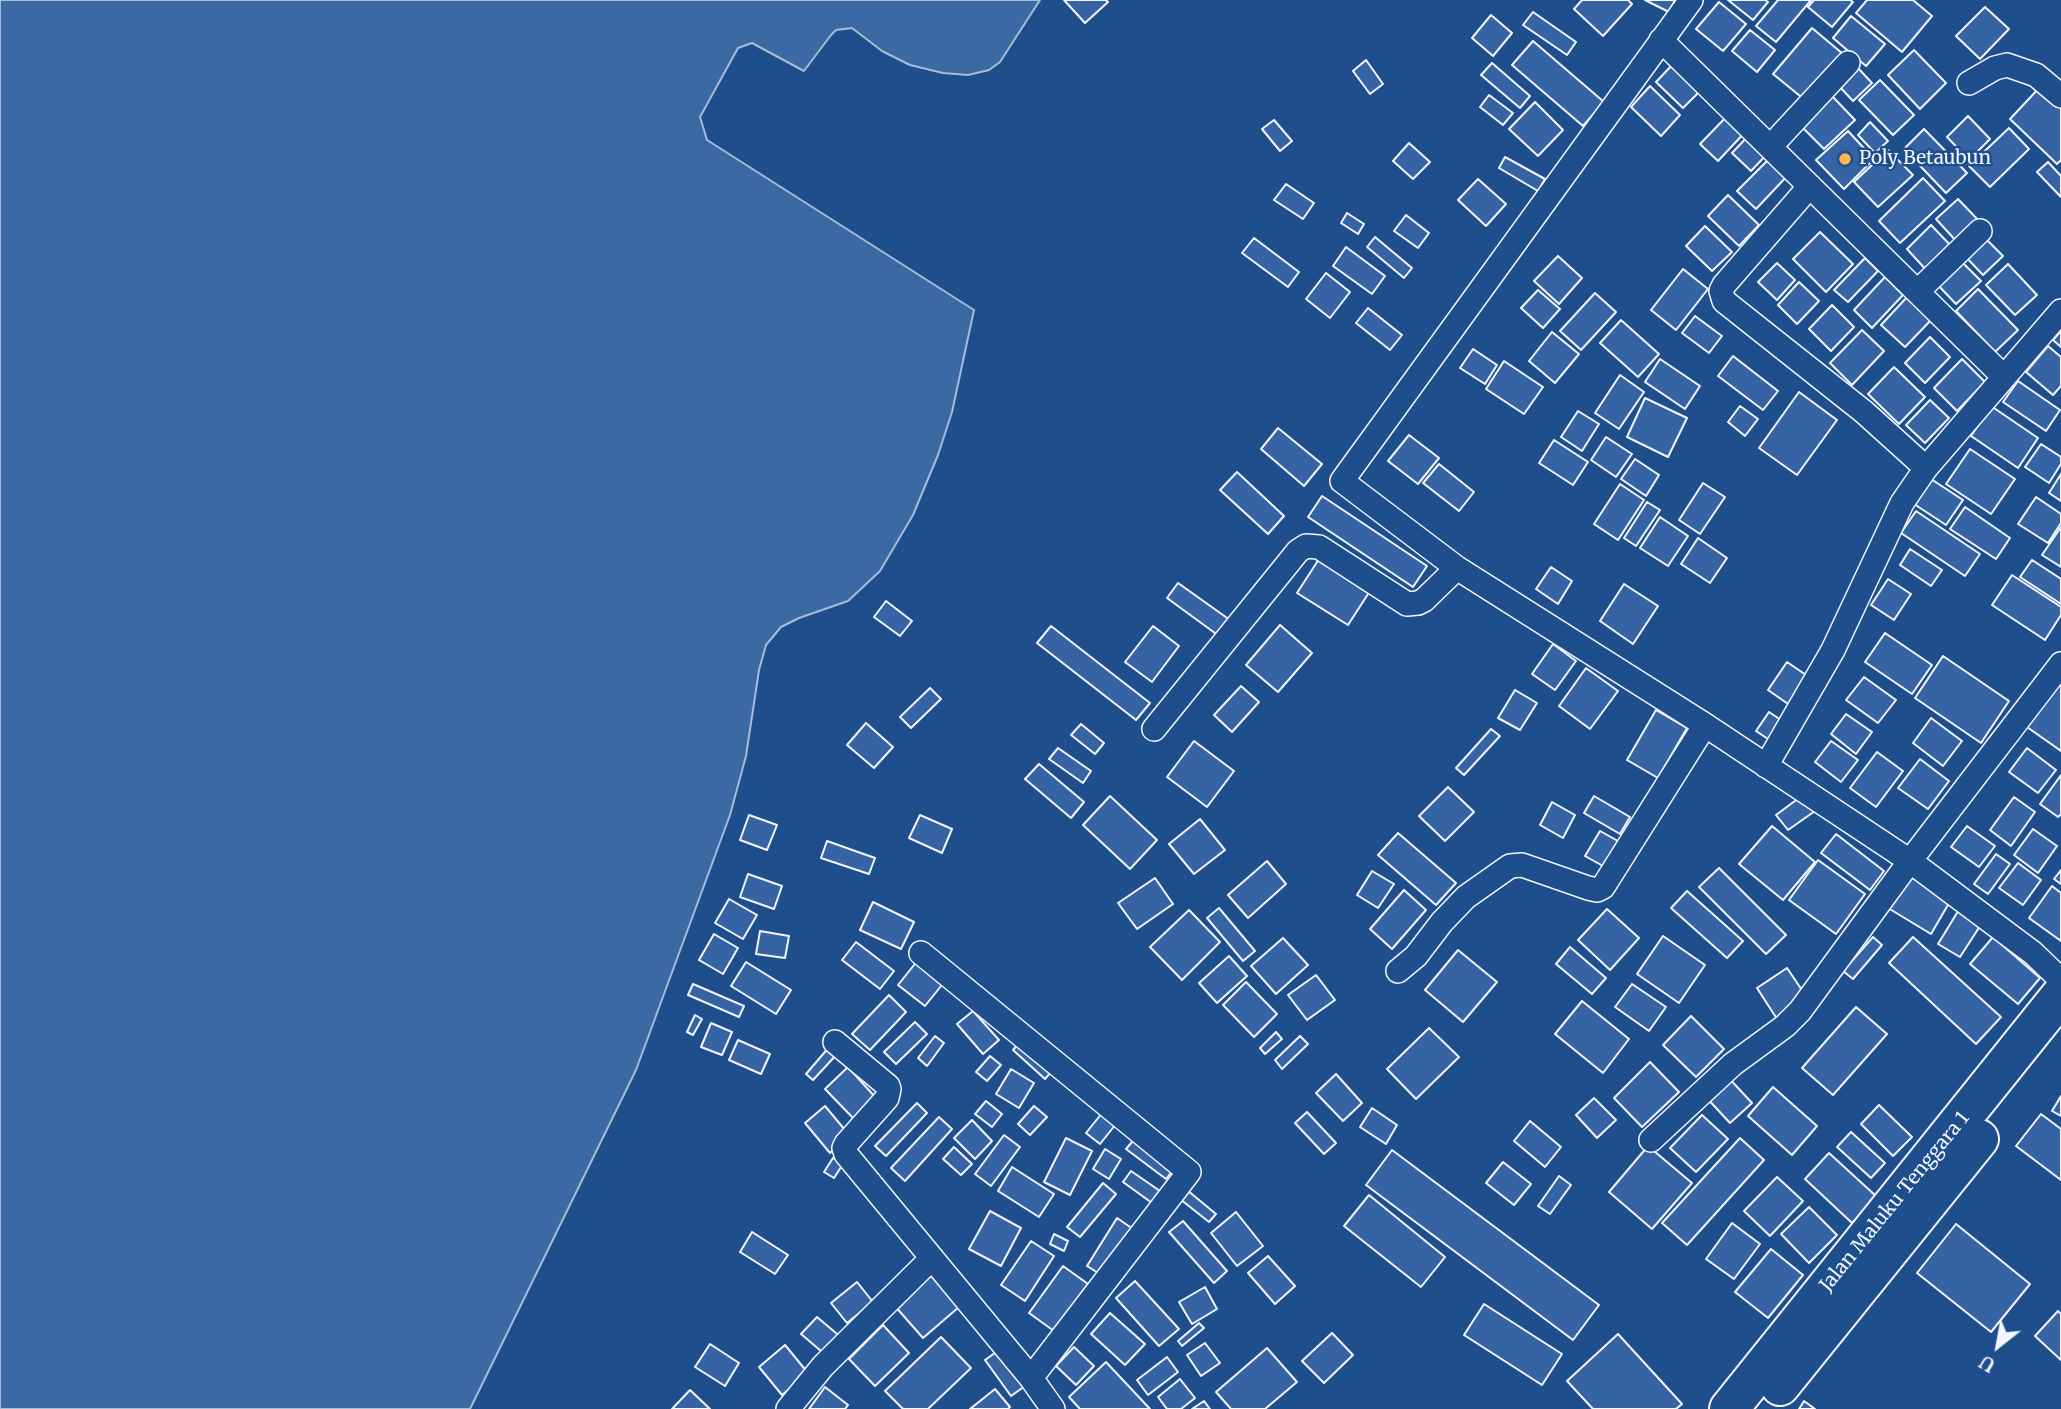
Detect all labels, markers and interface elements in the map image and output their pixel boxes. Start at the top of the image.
place label: Poly Betaubun [1859,148,1991,170]
marker: Poly Betaubun [1837,151,1853,167]
street label: Jalan Maluku Tenggara 1 [1815,1107,1975,1297]
north arrow [1963,1311,2033,1381]
text: U [1975,1350,1999,1378]

